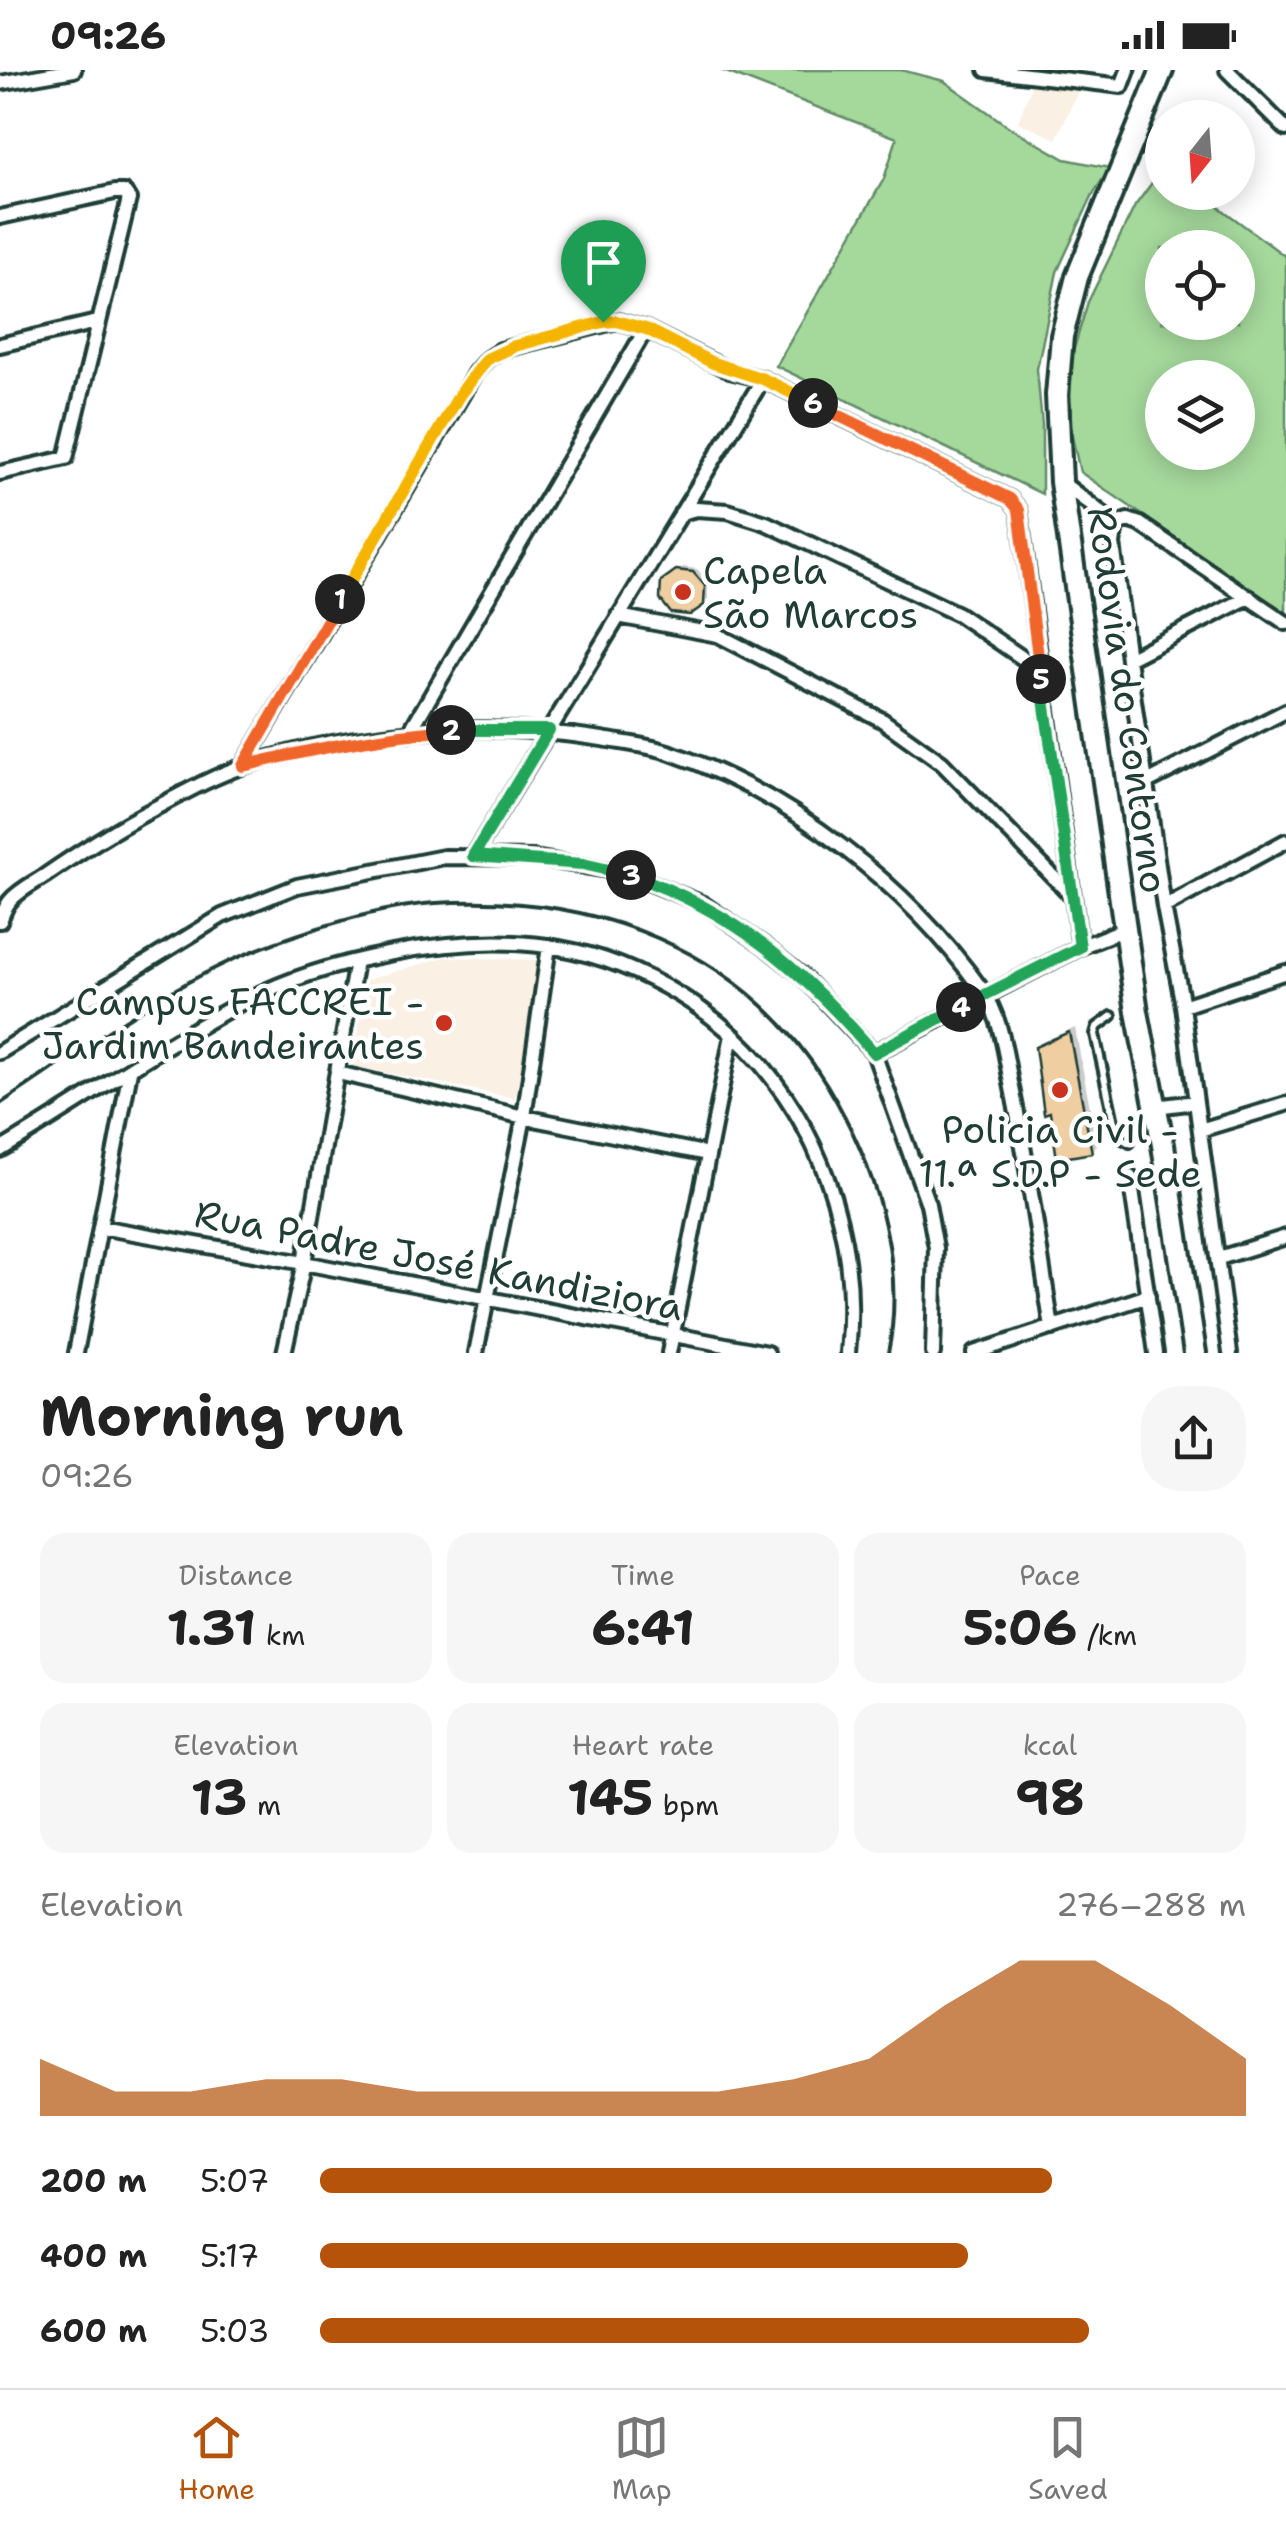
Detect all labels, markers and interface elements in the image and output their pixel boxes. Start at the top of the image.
text: 09:26 [50,10,166,61]
north arrow [1145,100,1255,210]
map controls [1145,100,1255,470]
pin [561,220,646,323]
button: locate [1145,230,1255,340]
icon: arrive [576,235,631,290]
button: layers [1145,360,1255,470]
pin: 6 [788,378,838,428]
text: 6 [803,384,823,422]
street label: Rodovia do Contorno [1076,503,1180,897]
place label: Capela São Marcos [703,545,918,640]
pin: 1 [315,574,365,624]
text: 1 [334,580,346,618]
marker: Capela São Marcos [672,581,694,603]
pin: 5 [1016,654,1066,704]
text: 5 [1032,660,1050,698]
pin: 2 [426,705,476,755]
text: 2 [441,711,461,749]
pin: 3 [606,850,656,900]
text: 3 [621,856,641,894]
place label: Campus FACCREI - Jardim Bandeirantes [41,976,424,1071]
pin: 4 [936,982,986,1032]
text: 4 [951,988,971,1026]
marker: Campus FACCREI - Jardim Bandeirantes [433,1012,455,1034]
marker: Policia Civil - 11.ª S.D.P - Sede [1049,1079,1071,1101]
place label: Policia Civil - 11.ª S.D.P - Sede [918,1104,1202,1199]
street label: Rua Padre José Kandiziora [191,1188,688,1332]
text: Morning run [40,1379,404,1453]
button: share [1141,1386,1246,1491]
text: 09:26 [40,1454,134,1497]
text: Distance [179,1556,293,1594]
text: Time [611,1556,675,1594]
text: Pace [1019,1556,1081,1594]
text: 1.31 [167,1594,256,1661]
text: 6:41 [591,1594,695,1661]
text: 5:06 [963,1594,1078,1661]
text: km [256,1616,305,1654]
text: /km [1078,1616,1137,1654]
text: Elevation [173,1726,299,1764]
text: Heart rate [572,1726,714,1764]
text: kcal [1023,1726,1077,1764]
text: 13 [191,1764,248,1831]
text: 145 [567,1764,653,1831]
text: 98 [1015,1764,1085,1831]
text: m [248,1786,281,1824]
text: bpm [653,1786,719,1824]
text: Elevation [40,1883,183,1926]
text: 276–288 m [1056,1883,1246,1926]
text: 200 m [40,2159,147,2202]
text: 5:07 [200,2159,269,2202]
text: 400 m [40,2234,147,2277]
text: 5:17 [200,2234,259,2277]
text: 600 m [40,2309,147,2352]
text: 5:03 [200,2309,269,2352]
tab: Home [178,2410,255,2508]
tab: Map [612,2410,672,2508]
tab: Saved [1028,2410,1108,2508]

